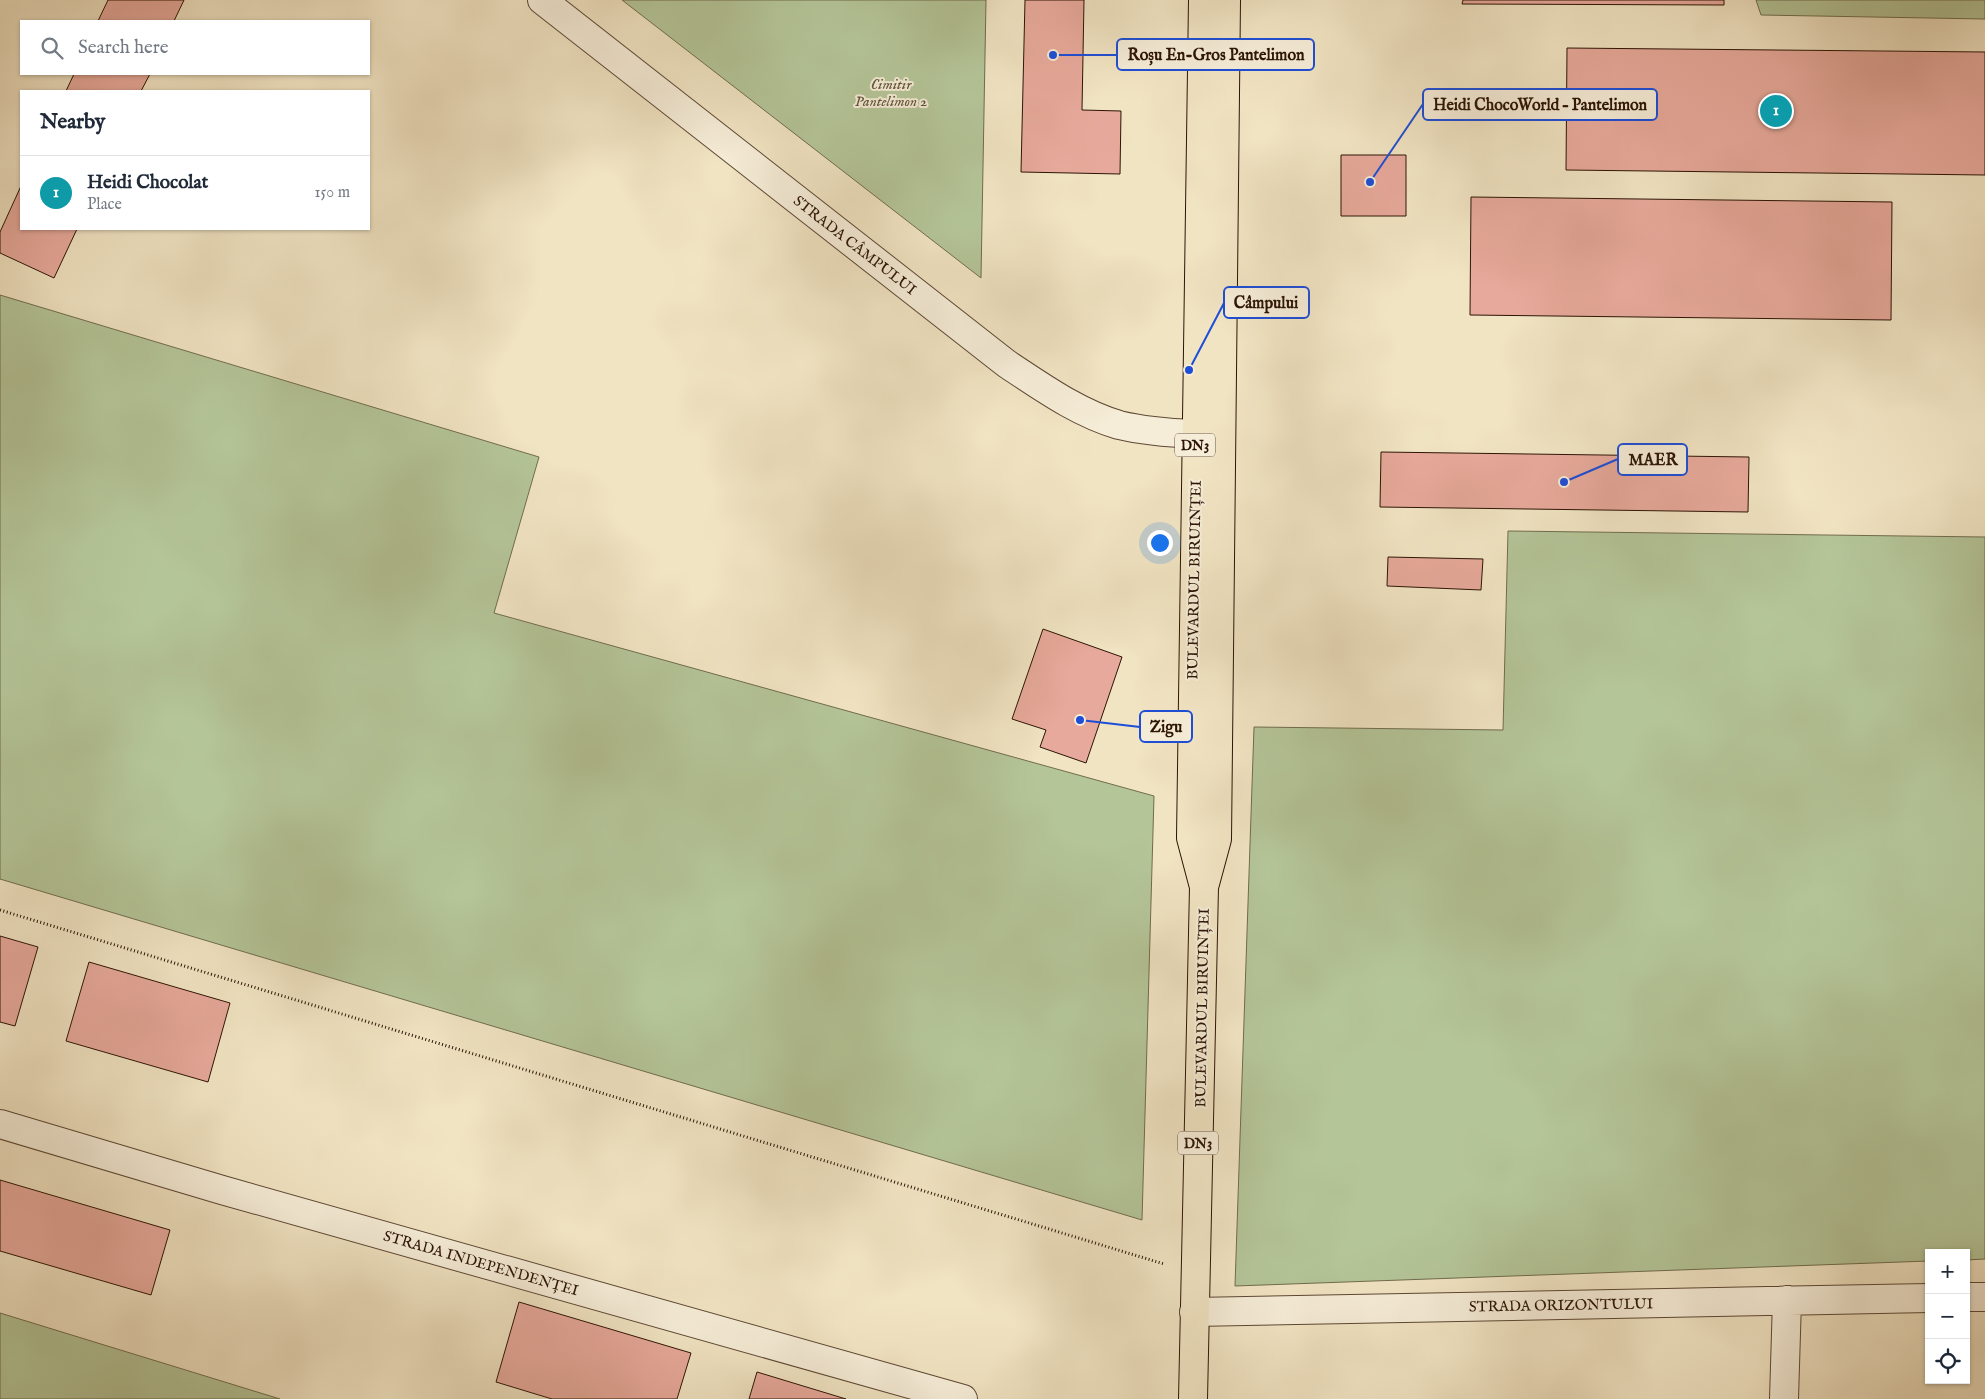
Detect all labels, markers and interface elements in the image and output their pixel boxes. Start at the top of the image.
search box [20,20,370,75]
icon: search [38,34,66,62]
text: Search here [78,36,169,60]
callout: Roșu En-Gros Pantelimon [1117,39,1314,70]
text: Roșu En-Gros Pantelimon [1128,46,1305,66]
park label: Cimitir Pantelimon 2 [855,75,927,111]
callout: Heidi ChocoWorld – Pantelimon [1423,89,1657,120]
pin: 1 [1760,92,1792,130]
text: Heidi ChocoWorld – Pantelimon [1433,96,1648,116]
text: Nearby [40,109,105,136]
text: Heidi Chocolat [87,171,208,195]
text: 1 [53,183,59,203]
text: 150 m [315,183,350,203]
street label: STRADA CÂMPULUI [789,191,920,300]
text: Place [87,195,122,215]
callout: Câmpului [1224,287,1309,318]
text: Câmpului [1234,294,1299,314]
road number: DN3 [1175,434,1215,456]
callout: MAER [1618,444,1687,475]
text: MAER [1628,451,1678,471]
street label: BULEVARDUL BIRUINȚEI [1183,480,1206,680]
your location [1147,530,1173,556]
callout: Zigu [1140,711,1192,742]
text: Zigu [1150,718,1183,738]
street label: BULEVARDUL BIRUINȚEI [1191,908,1214,1108]
road number: DN3 [1178,1132,1218,1154]
street label: STRADA INDEPENDENȚEI [381,1227,581,1301]
map controls [1925,1249,1970,1384]
button: + [1925,1249,1970,1294]
street label: STRADA ORIZONTULUI [1469,1294,1654,1317]
button: − [1925,1294,1970,1339]
button: locate [1925,1339,1970,1384]

